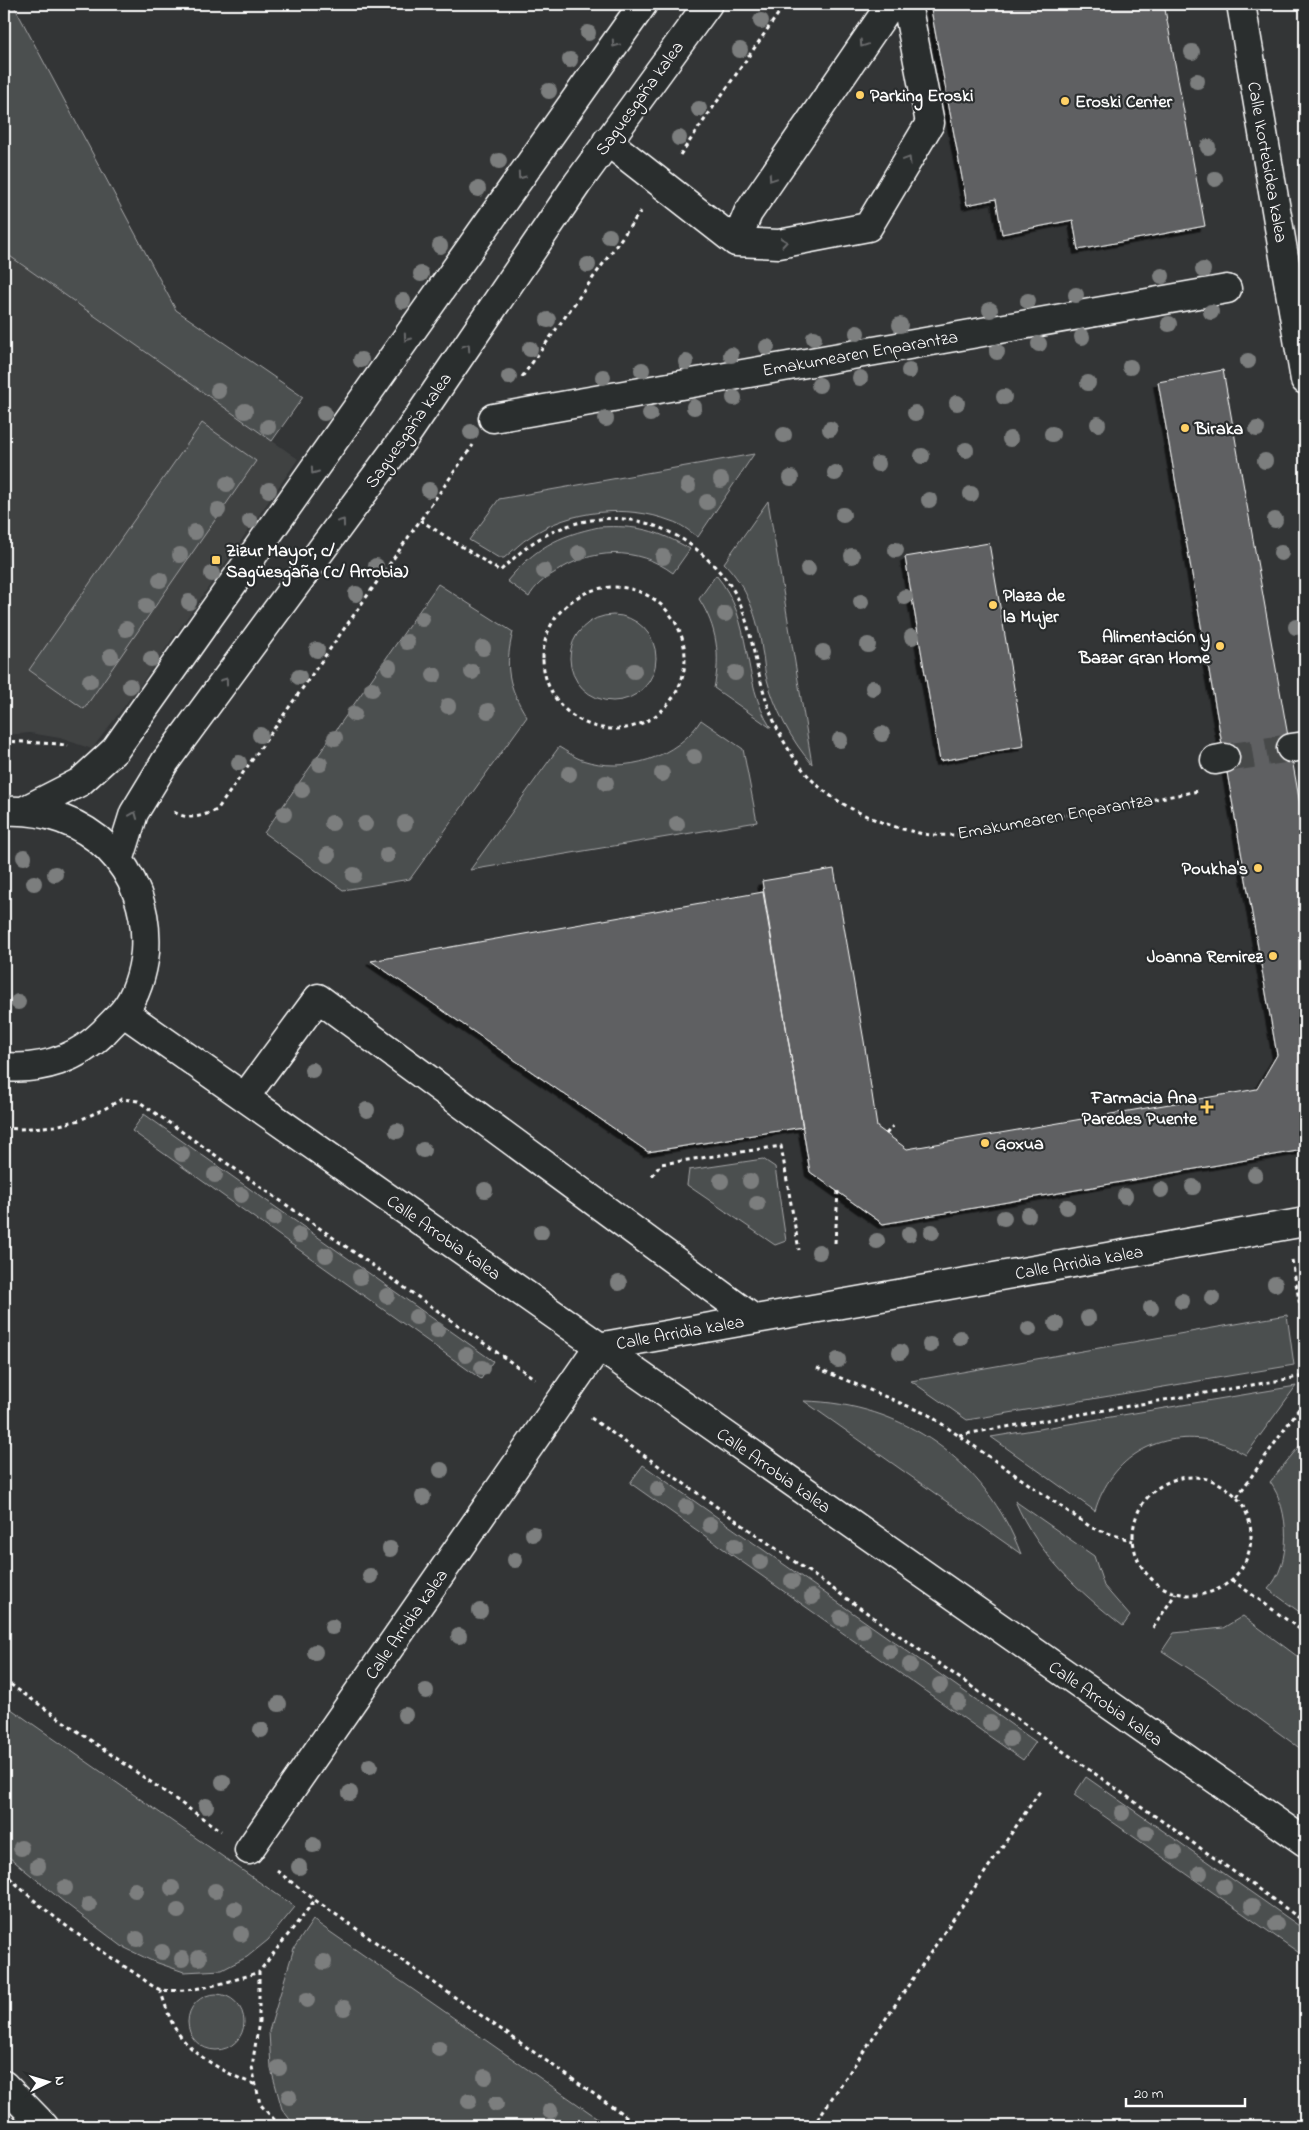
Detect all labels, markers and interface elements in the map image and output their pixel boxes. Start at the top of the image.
street label: Saguesgaña kalea [590,36,692,162]
one-way arrow [612,38,621,47]
one-way arrow [860,38,869,48]
street label: Calle Ikortebidea kalea [1239,80,1293,245]
place label: Parking Eroski [870,84,973,111]
marker: Parking Eroski [854,89,866,101]
place label: Eroski Center [1075,90,1173,116]
marker: Eroski Center [1059,95,1071,107]
one-way arrow [901,157,911,166]
one-way arrow [518,171,527,180]
one-way arrow [768,173,778,182]
one-way arrow [780,238,789,248]
street label: Emakumearen Enparantza [760,325,960,385]
one-way arrow [404,332,413,342]
one-way arrow [461,343,470,353]
street label: Saguesgaña kalea [360,368,460,495]
place label: Biraka [1194,417,1244,443]
marker: Biraka [1179,422,1191,434]
one-way arrow [310,465,320,474]
one-way arrow [336,518,345,528]
place label: Zizur Mayor, c/ Sagüesgaña (c/ Arrobia) [226,539,409,587]
marker: Zizur Mayor, c/ Sagüesgaña (c/ Arrobia) [210,554,222,566]
place label: Plaza de la Mujer [1003,584,1066,631]
marker: Plaza de la Mujer [987,599,999,611]
place label: Alimentación y Bazar Gran Home [1078,625,1211,672]
marker: Alimentación y Bazar Gran Home [1214,640,1226,652]
one-way arrow [219,677,228,687]
street label: Emakumearen Enparantza [955,788,1155,848]
one-way arrow [128,811,138,820]
place label: Poukha's [1182,857,1248,883]
marker: Poukha's [1252,862,1264,874]
place label: Joanna Remirez [1147,945,1263,971]
marker: Joanna Remirez [1267,950,1279,962]
place label: Farmacia Ana Paredes Puente [1082,1086,1198,1133]
marker: Farmacia Ana Paredes Puente [1201,1101,1213,1113]
place label: Goxua [995,1132,1044,1158]
marker: Goxua [979,1137,991,1149]
street label: Calle Arrobia kalea [380,1189,505,1288]
street label: Calle Arridia kalea [1013,1240,1145,1288]
street label: Calle Arridia kalea [614,1310,746,1358]
street label: Calle Arrobia kalea [710,1422,835,1521]
street label: Calle Arridia kalea [360,1565,455,1686]
street label: Calle Arrobia kalea [1042,1655,1167,1754]
north arrow [22,2058,72,2108]
text: N [49,2075,70,2087]
scale bar [1126,2075,1245,2107]
text: 20 m [1134,2083,1164,2105]

